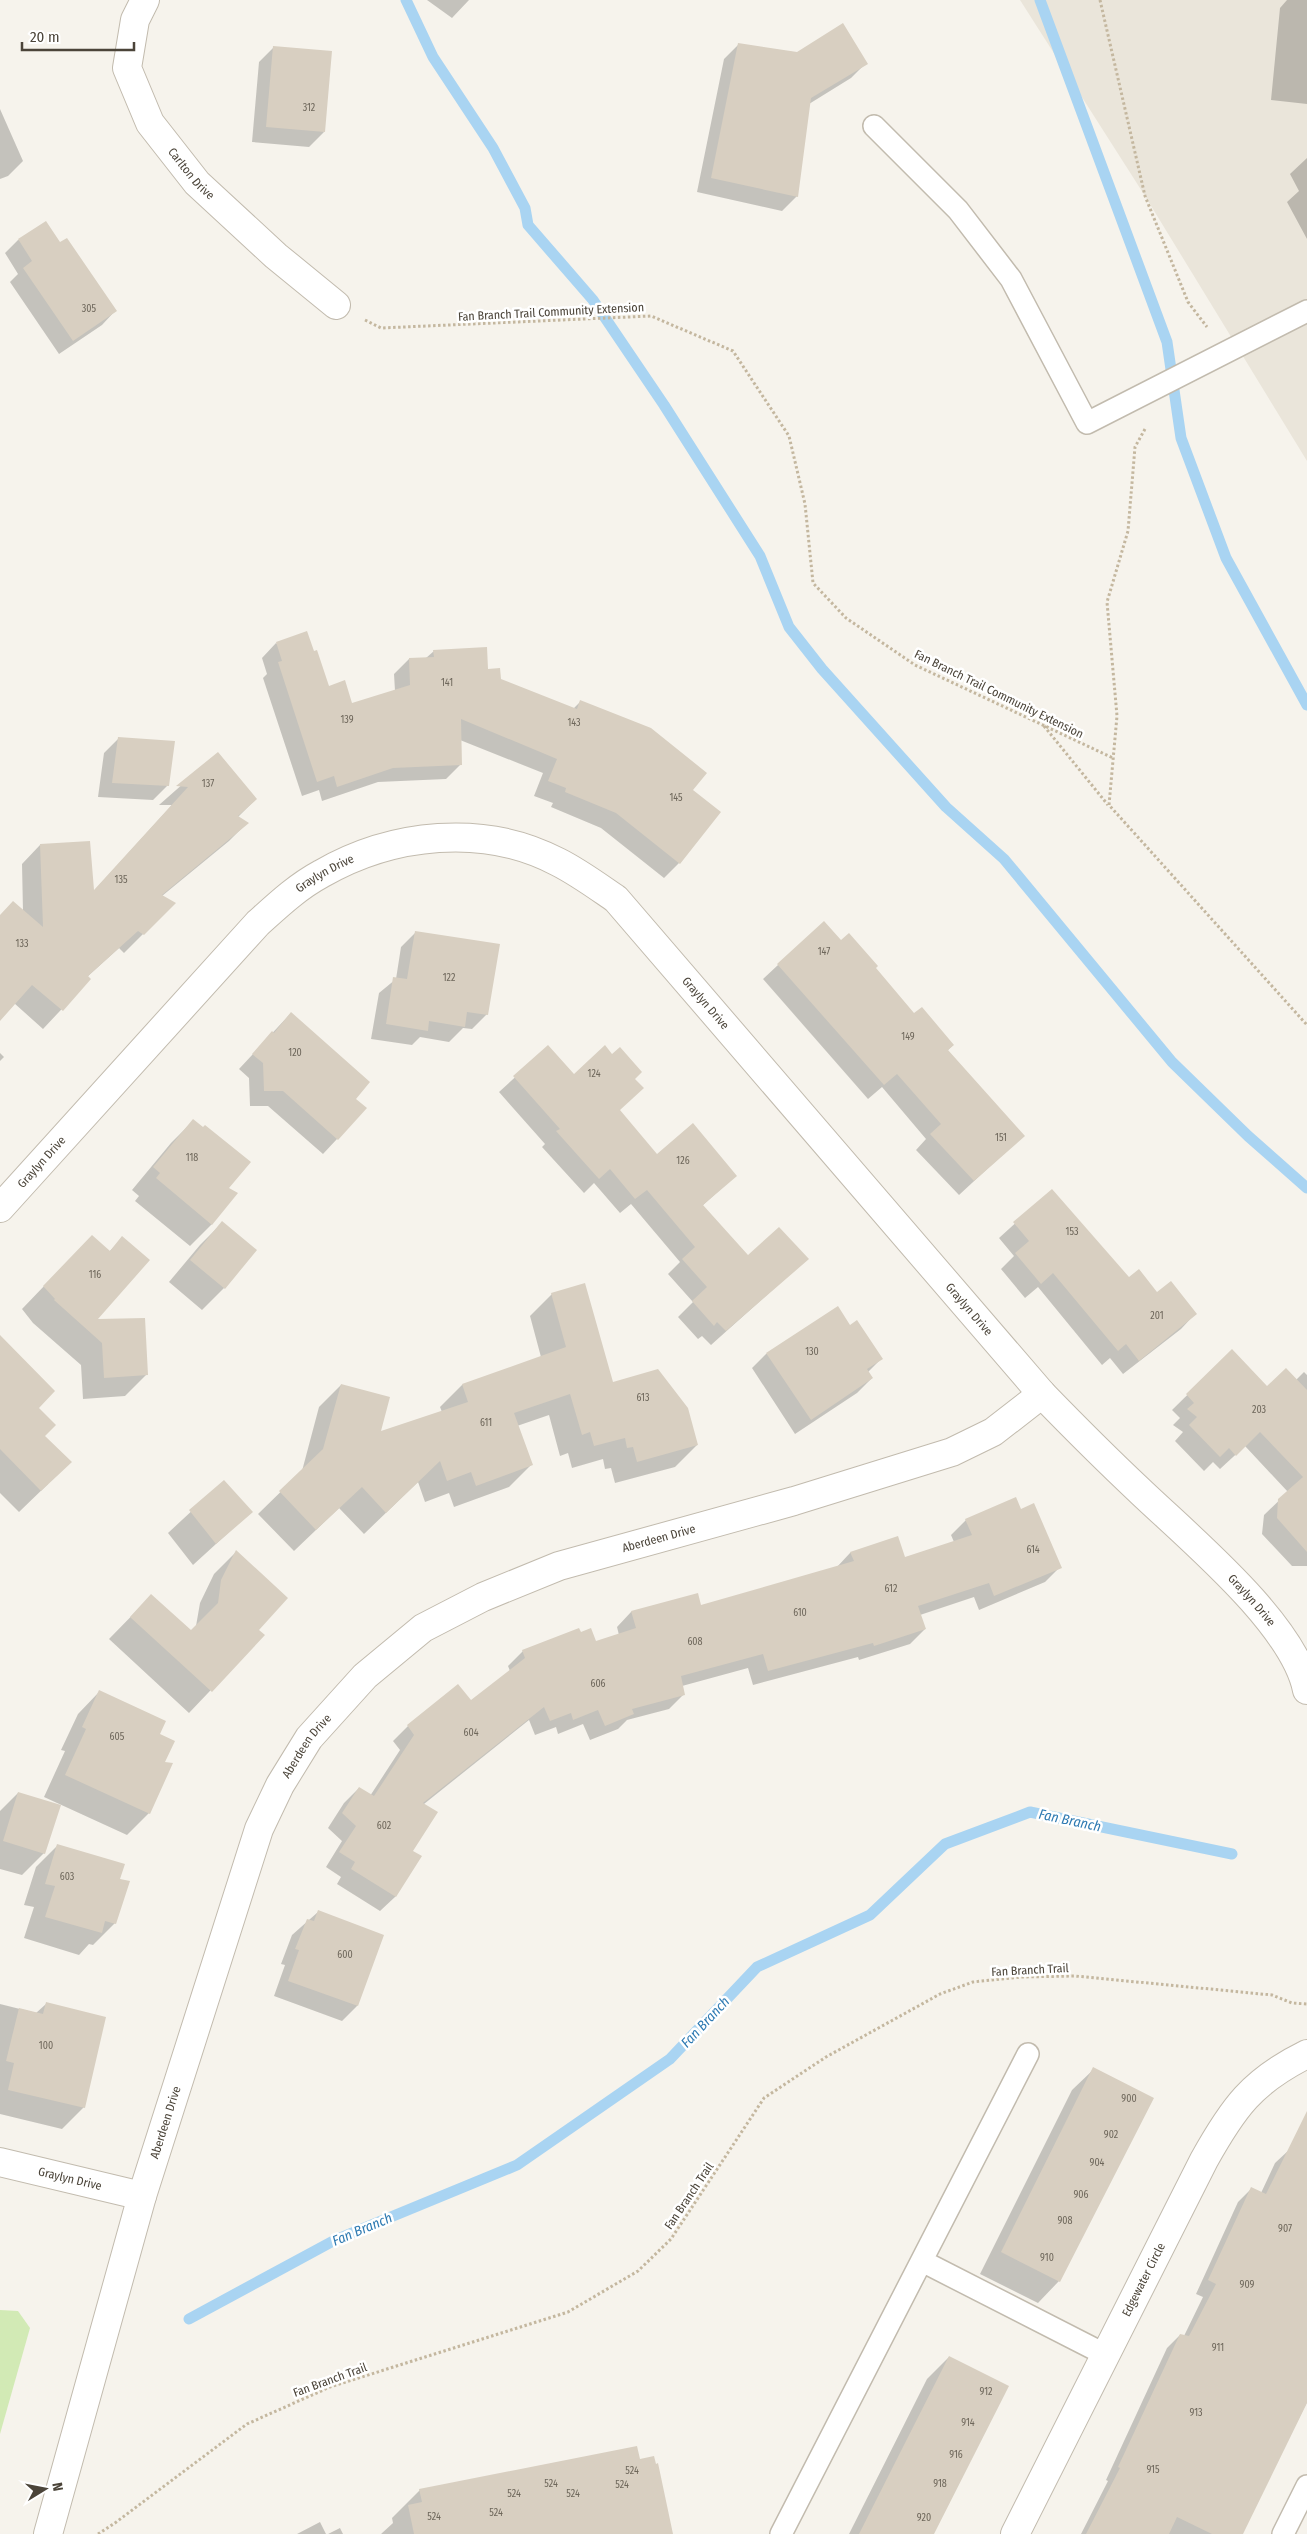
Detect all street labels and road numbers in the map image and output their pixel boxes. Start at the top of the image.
street label: Carlton Drive [165,145,217,203]
street label: Fan Branch Trail Community Extension [458,300,644,324]
street label: Fan Branch Trail Community Extension [912,647,1086,741]
street label: Graylyn Drive [293,852,356,895]
street label: Graylyn Drive [679,974,732,1032]
street label: Graylyn Drive [15,1133,69,1191]
street label: Graylyn Drive [943,1280,996,1338]
street label: Aberdeen Drive [621,1522,697,1555]
street label: Graylyn Drive [1225,1571,1278,1629]
street label: Aberdeen Drive [279,1711,334,1781]
street label: Fan Branch Trail [991,1961,1069,1979]
street label: Aberdeen Drive [147,2084,184,2161]
street label: Fan Branch Trail [662,2160,716,2232]
street label: Graylyn Drive [37,2164,103,2193]
street label: Edgewater Circle [1119,2240,1168,2319]
street label: Fan Branch Trail [291,2360,369,2400]

